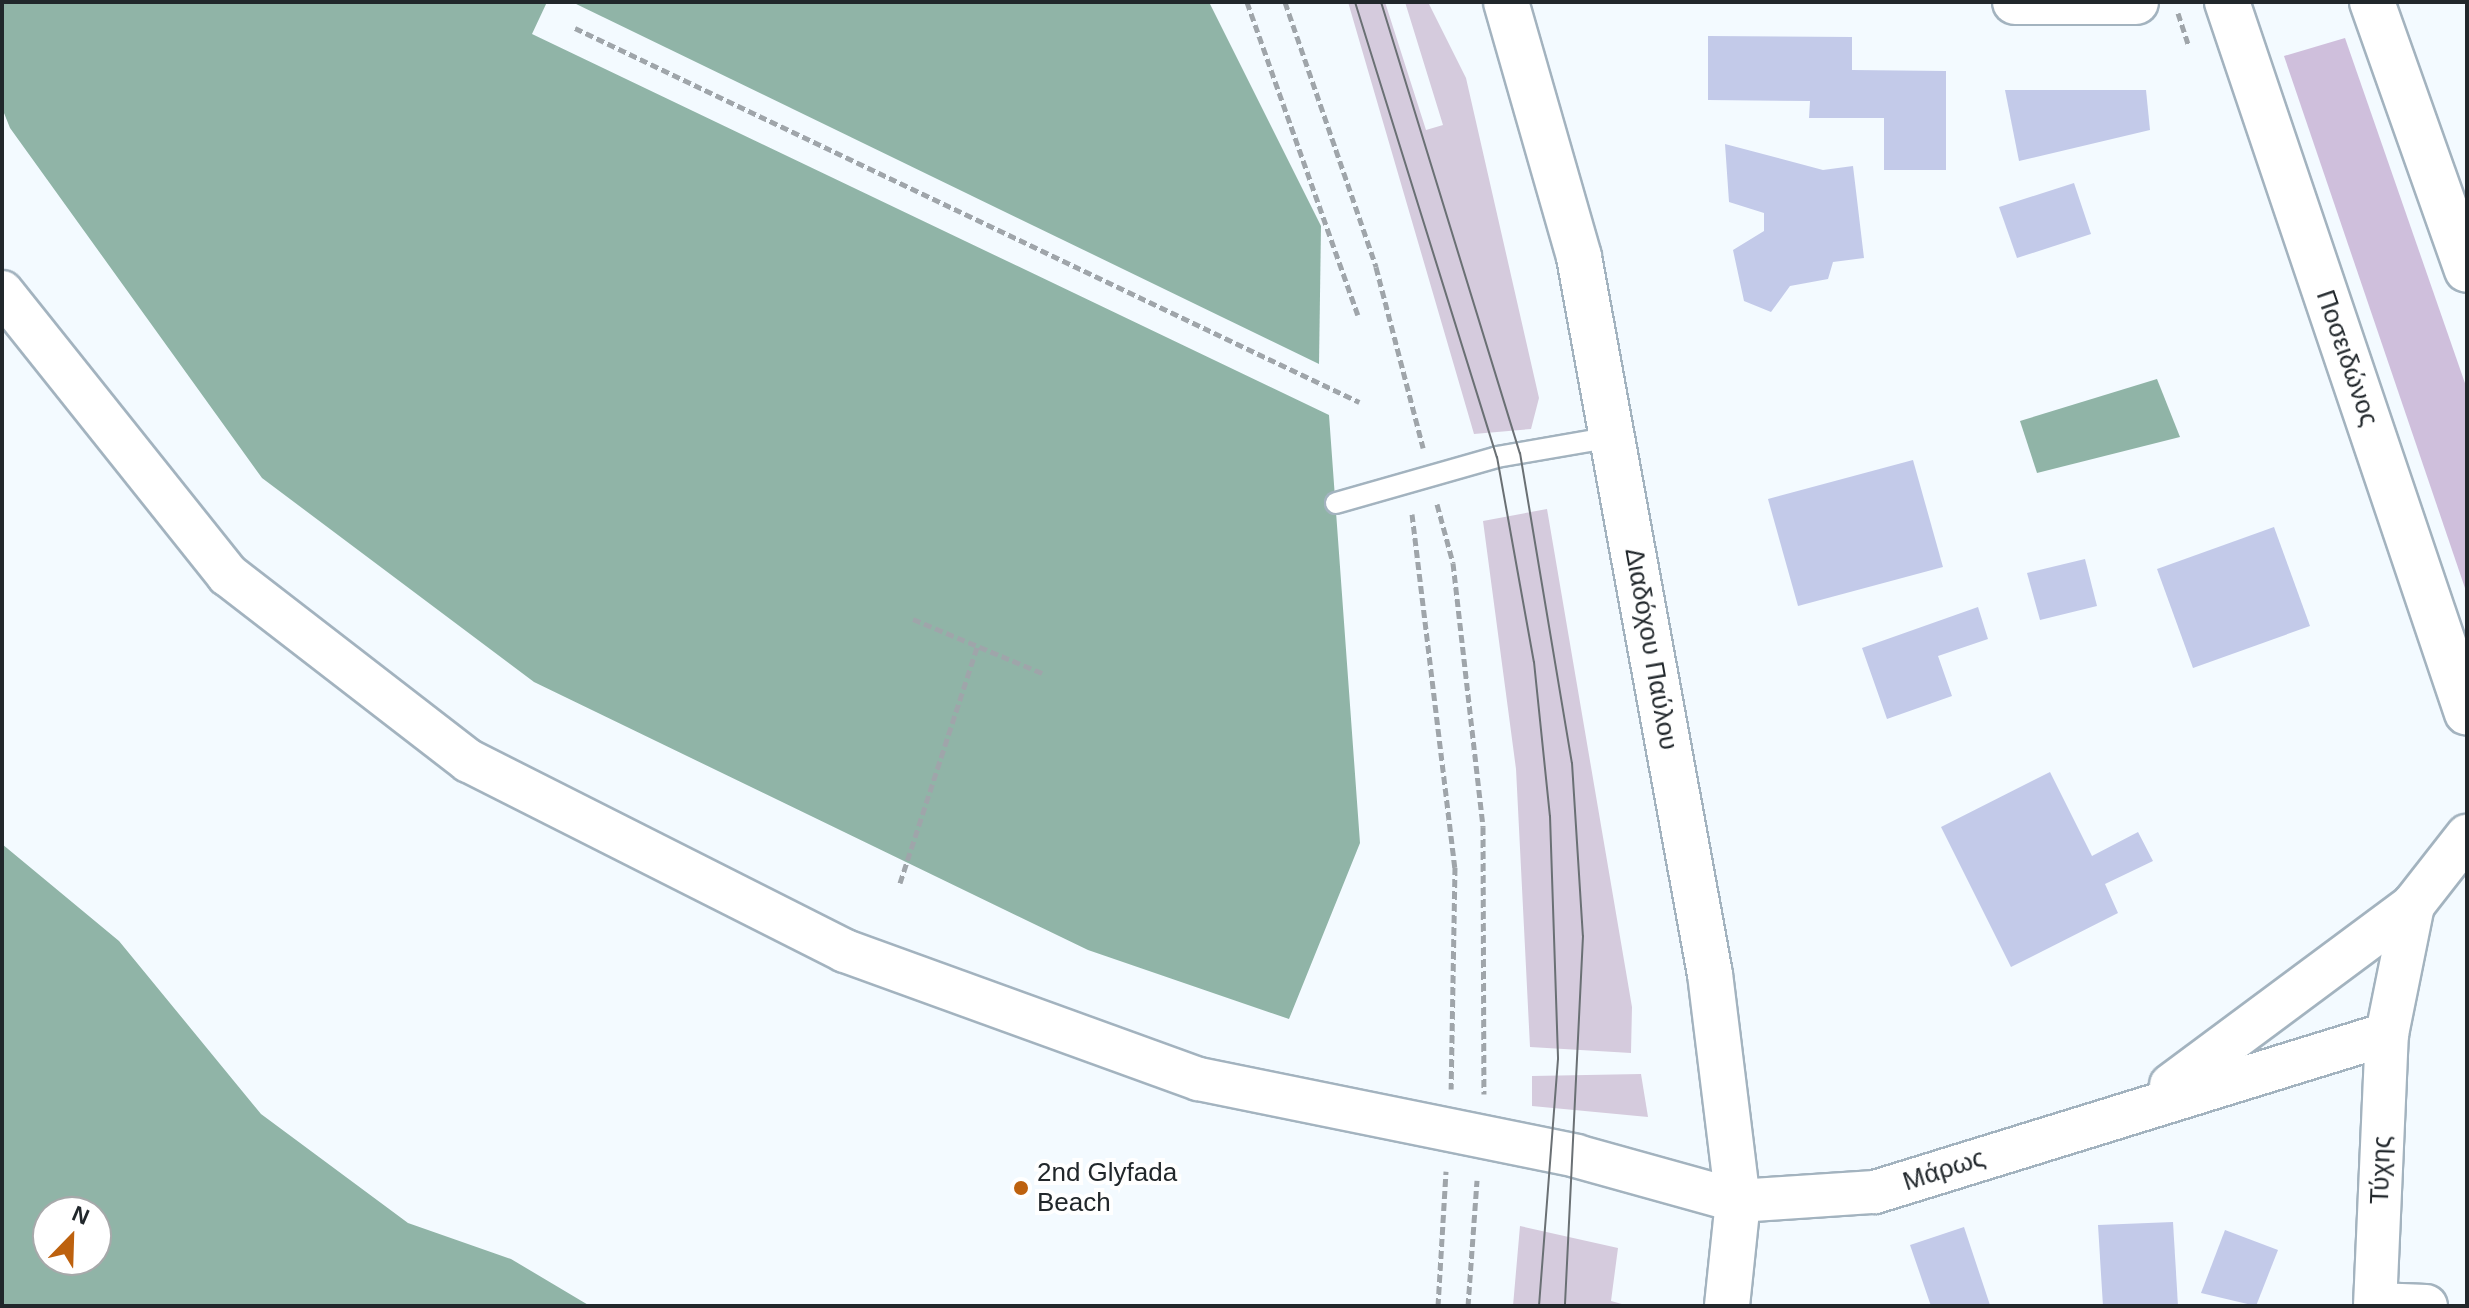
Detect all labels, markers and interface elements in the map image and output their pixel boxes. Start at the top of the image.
street label: Ποσειδώνος [2309,286,2385,430]
street label: Διαδόχου Παύλου [1618,546,1684,752]
street label: Τύχης [2364,1135,2398,1205]
street label: Μάρως [1899,1142,1989,1198]
place label: 2nd Glyfada Beach [1037,1157,1177,1218]
marker: 2nd Glyfada Beach [1012,1179,1030,1197]
north arrow [32,1196,112,1276]
text: N [69,1201,93,1230]

